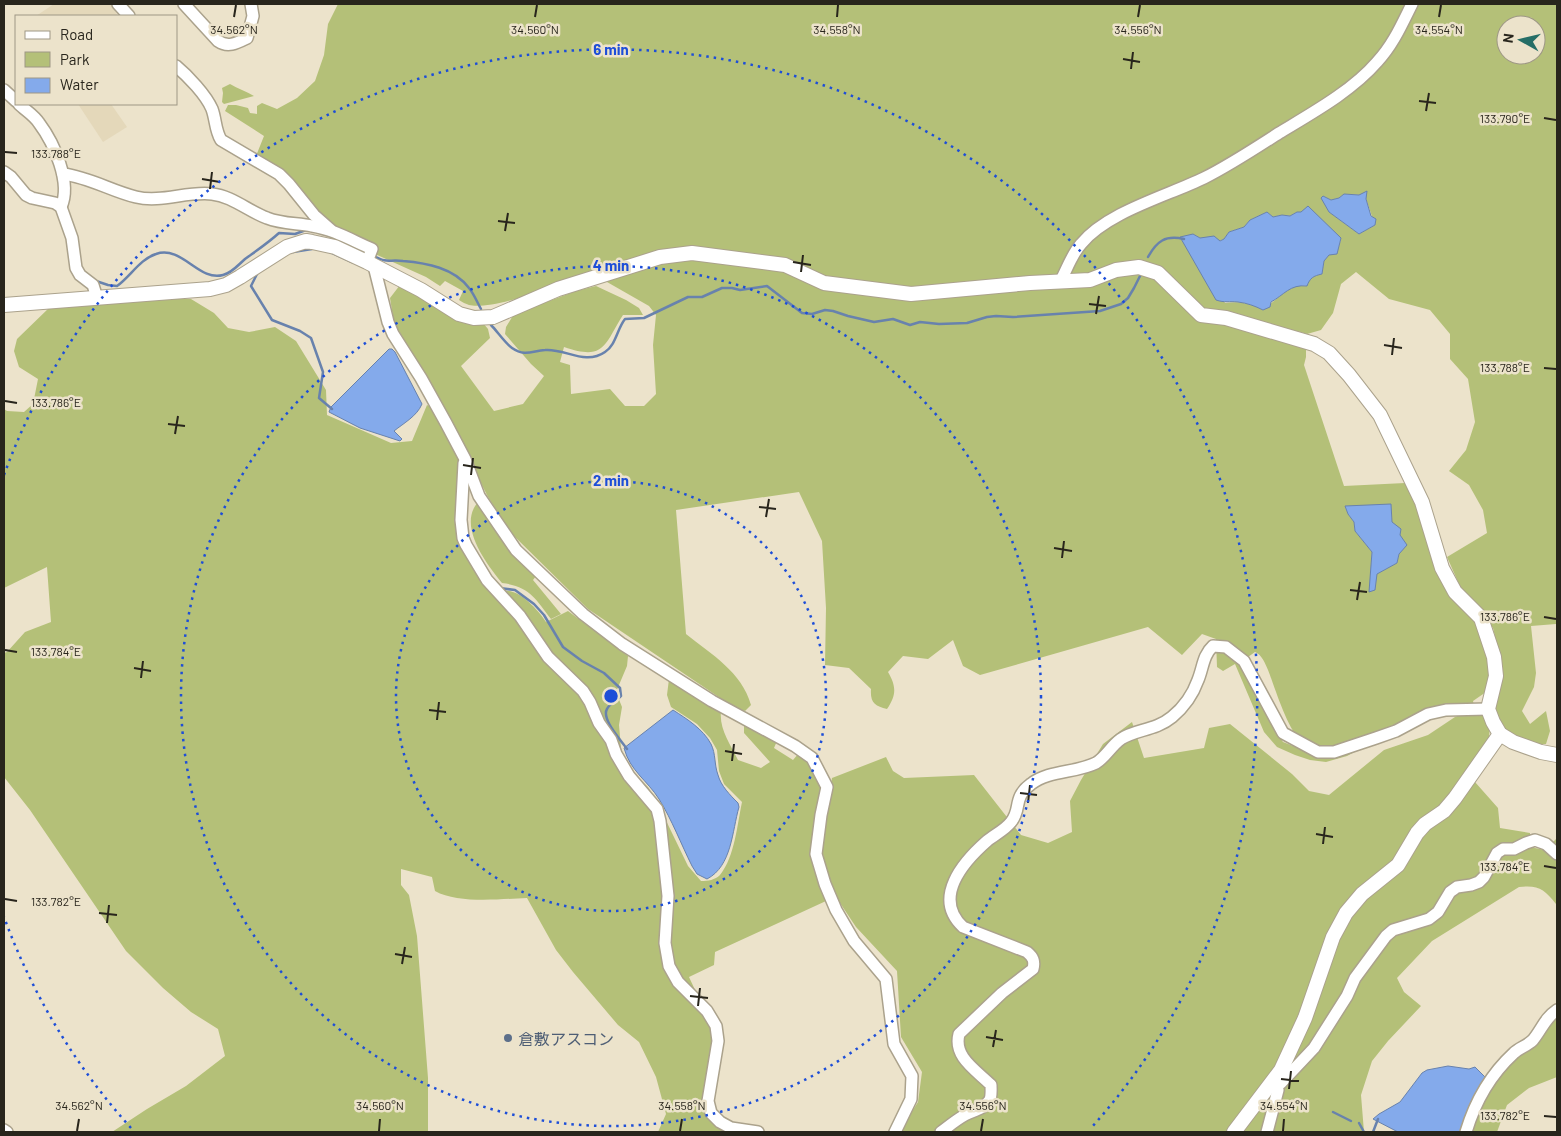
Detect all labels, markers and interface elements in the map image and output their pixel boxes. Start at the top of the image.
legend [15,15,178,105]
north arrow [1496,15,1546,65]
text: 34.562°N [210,22,258,36]
text: 34.560°N [511,22,559,36]
text: 34.558°N [813,22,861,36]
text: 34.556°N [1114,22,1162,36]
text: 34.554°N [1415,22,1463,36]
text: Road [60,25,93,43]
text: N [1499,32,1517,44]
text: 6 min [593,40,629,58]
text: Park [60,50,90,68]
text: Water [60,75,99,93]
text: 133.790°E [1480,111,1530,125]
text: 133.788°E [31,146,81,160]
text: 4 min [593,256,629,274]
text: 133.788°E [1480,360,1530,374]
text: 133.786°E [31,395,81,409]
text: 2 min [593,471,629,489]
text: 133.786°E [1480,609,1530,623]
text: 133.784°E [31,644,81,658]
centre of rings [602,687,620,705]
text: 133.784°E [1480,859,1530,873]
text: 133.782°E [31,894,81,908]
place label: 倉敷アスコン [518,1029,614,1048]
marker: 倉敷アスコン [502,1032,514,1044]
text: 34.562°N [55,1098,103,1112]
text: 34.560°N [356,1098,404,1112]
text: 34.558°N [658,1098,706,1112]
text: 34.556°N [959,1098,1007,1112]
text: 34.554°N [1260,1098,1308,1112]
text: 133.782°E [1480,1108,1530,1122]

